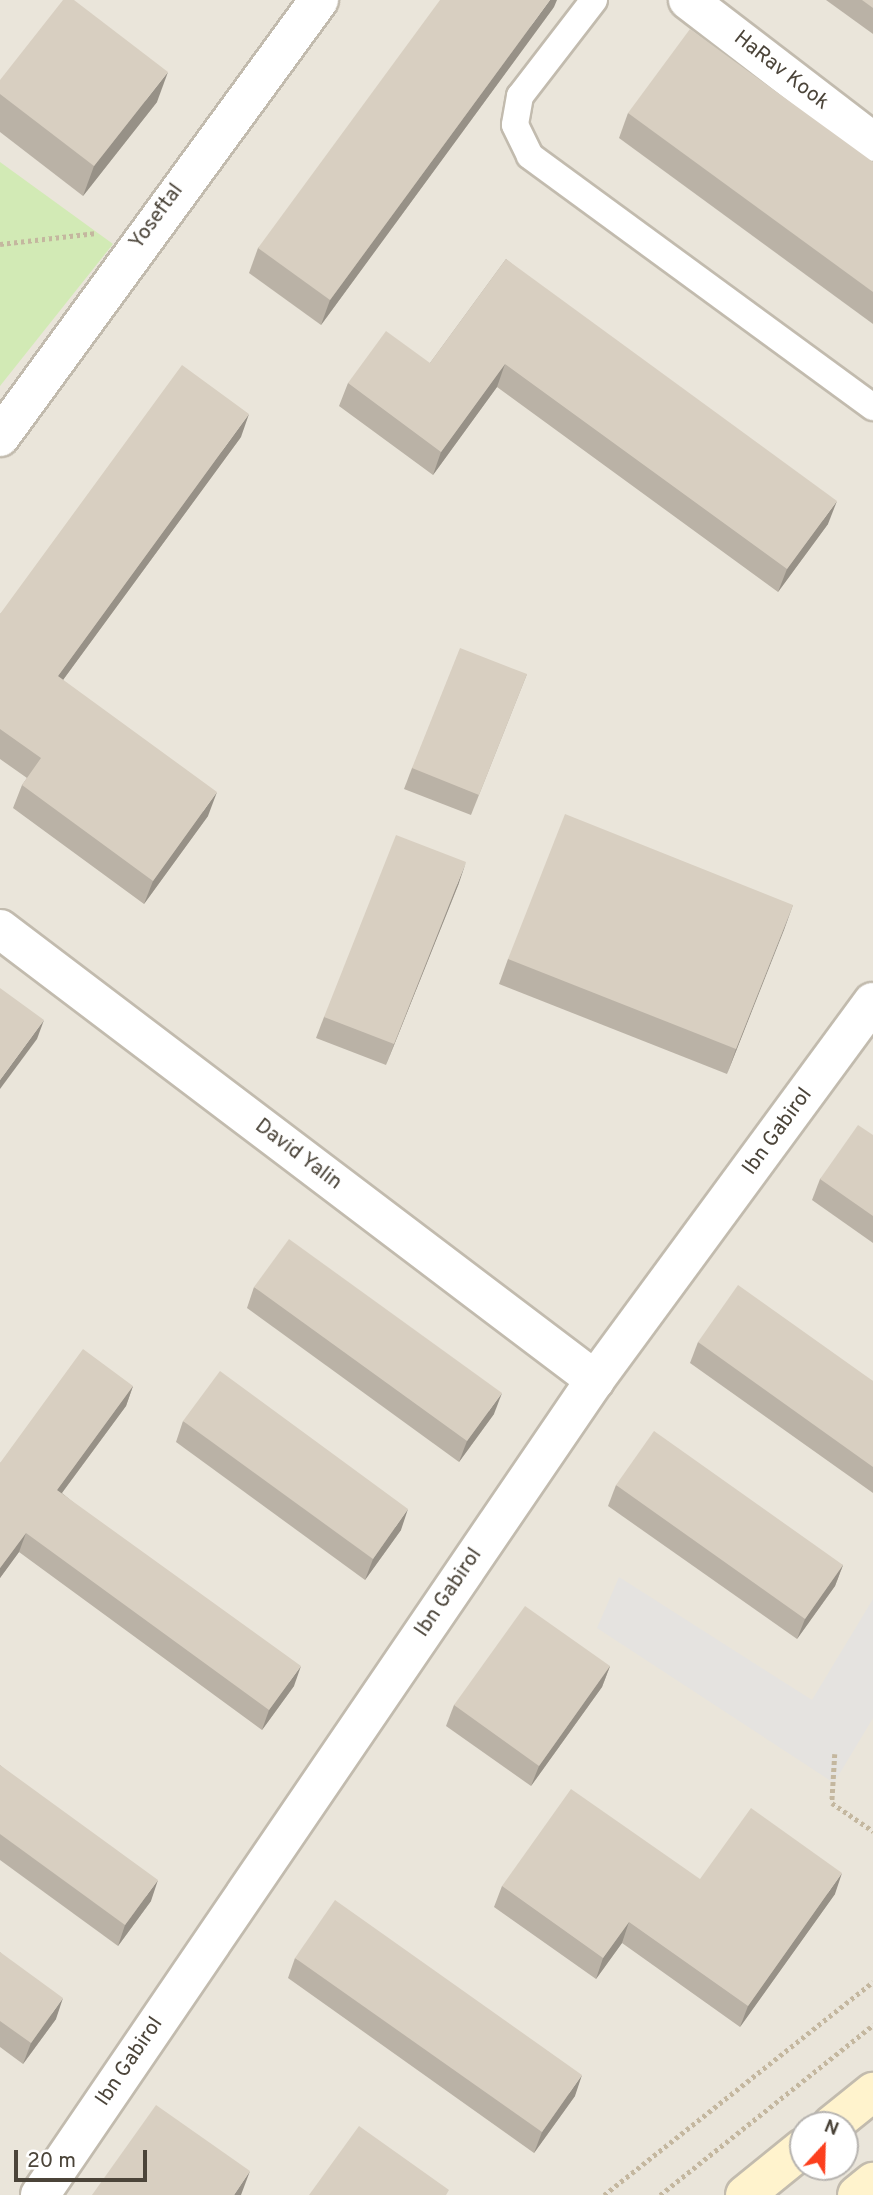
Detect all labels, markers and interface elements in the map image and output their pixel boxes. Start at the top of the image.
street label: HaRav Kook [728,26,834,116]
street label: Yoseftal [125,179,189,255]
street label: Ibn Gabirol [738,1083,818,1181]
street label: David Yalin [249,1114,347,1196]
street label: Ibn Gabirol [410,1544,488,1642]
street label: Ibn Gabirol [91,2013,169,2111]
north arrow [789,2111,859,2181]
text: N [820,2115,842,2142]
scale bar [18,2136,150,2180]
text: 20 m [27,2148,76,2175]

